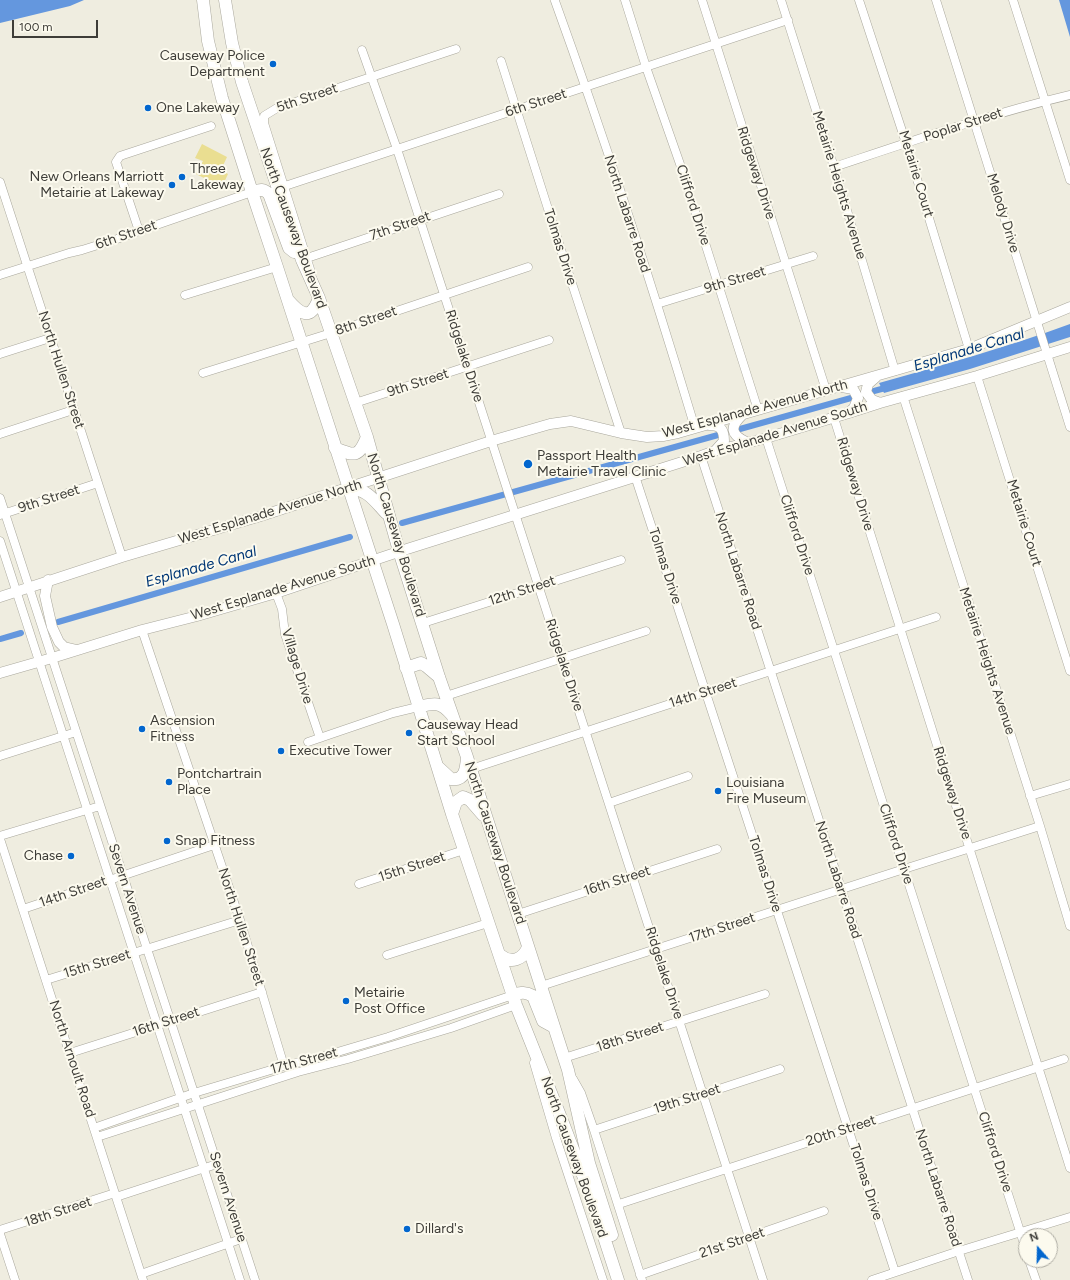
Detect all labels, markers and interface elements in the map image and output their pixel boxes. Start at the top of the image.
scale bar [14,12,100,38]
text: 100 m [19,20,53,34]
place label: Causeway Police Department [160,48,265,80]
marker: Causeway Police Department [268,59,278,69]
street label: 5th Street [274,80,340,116]
street label: 6th Street [503,85,569,121]
place label: One Lakeway [156,100,240,116]
marker: One Lakeway [143,103,153,113]
street label: Poplar Street [921,104,1005,146]
street label: Metairie Heights Avenue [808,109,870,261]
street label: Ridgeway Drive [733,124,779,222]
street label: Metairie Court [895,128,937,220]
street label: North Causeway Boulevard [256,145,330,311]
street label: North Labarre Road [600,153,654,275]
place label: Three Lakeway [190,161,244,194]
street label: Clifford Drive [672,163,714,247]
place label: New Orleans Marriott Metairie at Lakeway [30,169,164,202]
street label: Melody Drive [983,171,1023,255]
marker: Three Lakeway [177,172,187,182]
marker: New Orleans Marriott Metairie at Lakeway [167,180,177,190]
street label: Tolmas Drive [540,207,580,287]
street label: 7th Street [367,208,433,244]
street label: 6th Street [93,217,159,253]
street label: 9th Street [702,263,768,297]
street label: 8th Street [333,303,399,339]
street label: Ridgelake Drive [441,308,487,404]
street label: North Hullen Street [34,309,88,431]
water label: Esplanade Canal [911,325,1027,375]
street label: 9th Street [385,365,451,401]
street label: West Esplanade Avenue North [661,376,849,442]
street label: West Esplanade Avenue South [681,398,869,470]
street label: Ridgeway Drive [833,435,877,533]
place label: Passport Health Metairie Travel Clinic [537,448,666,480]
street label: North Causeway Boulevard [363,451,429,619]
marker: Passport Health Metairie Travel Clinic [522,458,534,470]
street label: West Esplanade Avenue North [176,476,364,548]
street label: Metairie Court [1003,477,1045,569]
street label: 9th Street [16,481,82,517]
street label: Clifford Drive [776,493,818,577]
street label: North Labarre Road [711,510,765,632]
street label: Tolmas Drive [645,526,685,606]
water label: Esplanade Canal [143,543,259,591]
street label: West Esplanade Avenue South [189,552,377,624]
street label: 12th Street [486,572,558,610]
street label: Metairie Heights Avenue [955,585,1019,737]
street label: Ridgelake Drive [541,617,587,713]
street label: Village Drive [278,626,316,706]
street label: 14th Street [667,674,739,712]
place label: Ascension Fitness [150,713,215,746]
place label: Causeway Head Start School [417,717,518,750]
marker: Ascension Fitness [137,724,147,734]
marker: Causeway Head Start School [404,728,414,738]
place label: Executive Tower [289,743,392,759]
street label: Ridgeway Drive [929,744,975,842]
marker: Executive Tower [276,746,286,756]
street label: North Causeway Boulevard [461,759,529,927]
place label: Pontchartrain Place [177,766,262,798]
place label: Louisiana Fire Museum [726,775,806,808]
marker: Pontchartrain Place [164,777,174,787]
marker: Louisiana Fire Museum [713,786,723,796]
street label: Clifford Drive [875,802,917,886]
street label: North Labarre Road [811,819,865,941]
place label: Snap Fitness [175,833,255,849]
street label: Tolmas Drive [745,834,785,914]
marker: Snap Fitness [162,836,172,846]
street label: Severn Avenue [104,842,150,936]
place label: Chase [24,848,63,864]
street label: 15th Street [376,848,448,886]
marker: Chase [66,851,76,861]
street label: 16th Street [581,862,653,900]
street label: North Hullen Street [214,866,268,988]
street label: 14th Street [37,873,109,911]
street label: 17th Street [687,909,757,947]
street label: Ridgelake Drive [641,925,687,1021]
street label: 15th Street [61,946,133,982]
place label: Metairie Post Office [354,985,425,1018]
marker: Metairie Post Office [341,996,351,1006]
street label: North Arnoult Road [45,998,99,1120]
street label: 16th Street [130,1003,202,1041]
street label: 18th Street [594,1018,666,1056]
street label: 17th Street [268,1044,340,1078]
street label: North Causeway Boulevard [537,1074,611,1240]
street label: 19th Street [651,1080,723,1118]
street label: Clifford Drive [974,1110,1016,1194]
street label: 20th Street [804,1112,878,1150]
street label: North Labarre Road [911,1127,965,1249]
street label: Tolmas Drive [846,1142,886,1222]
street label: Severn Avenue [205,1150,251,1244]
street label: 18th Street [22,1193,94,1231]
place label: Dillard's [415,1221,463,1237]
marker: Dillard's [402,1224,412,1234]
street label: 21st Street [697,1224,767,1262]
north arrow [1018,1228,1058,1268]
text: N [1028,1230,1040,1245]

